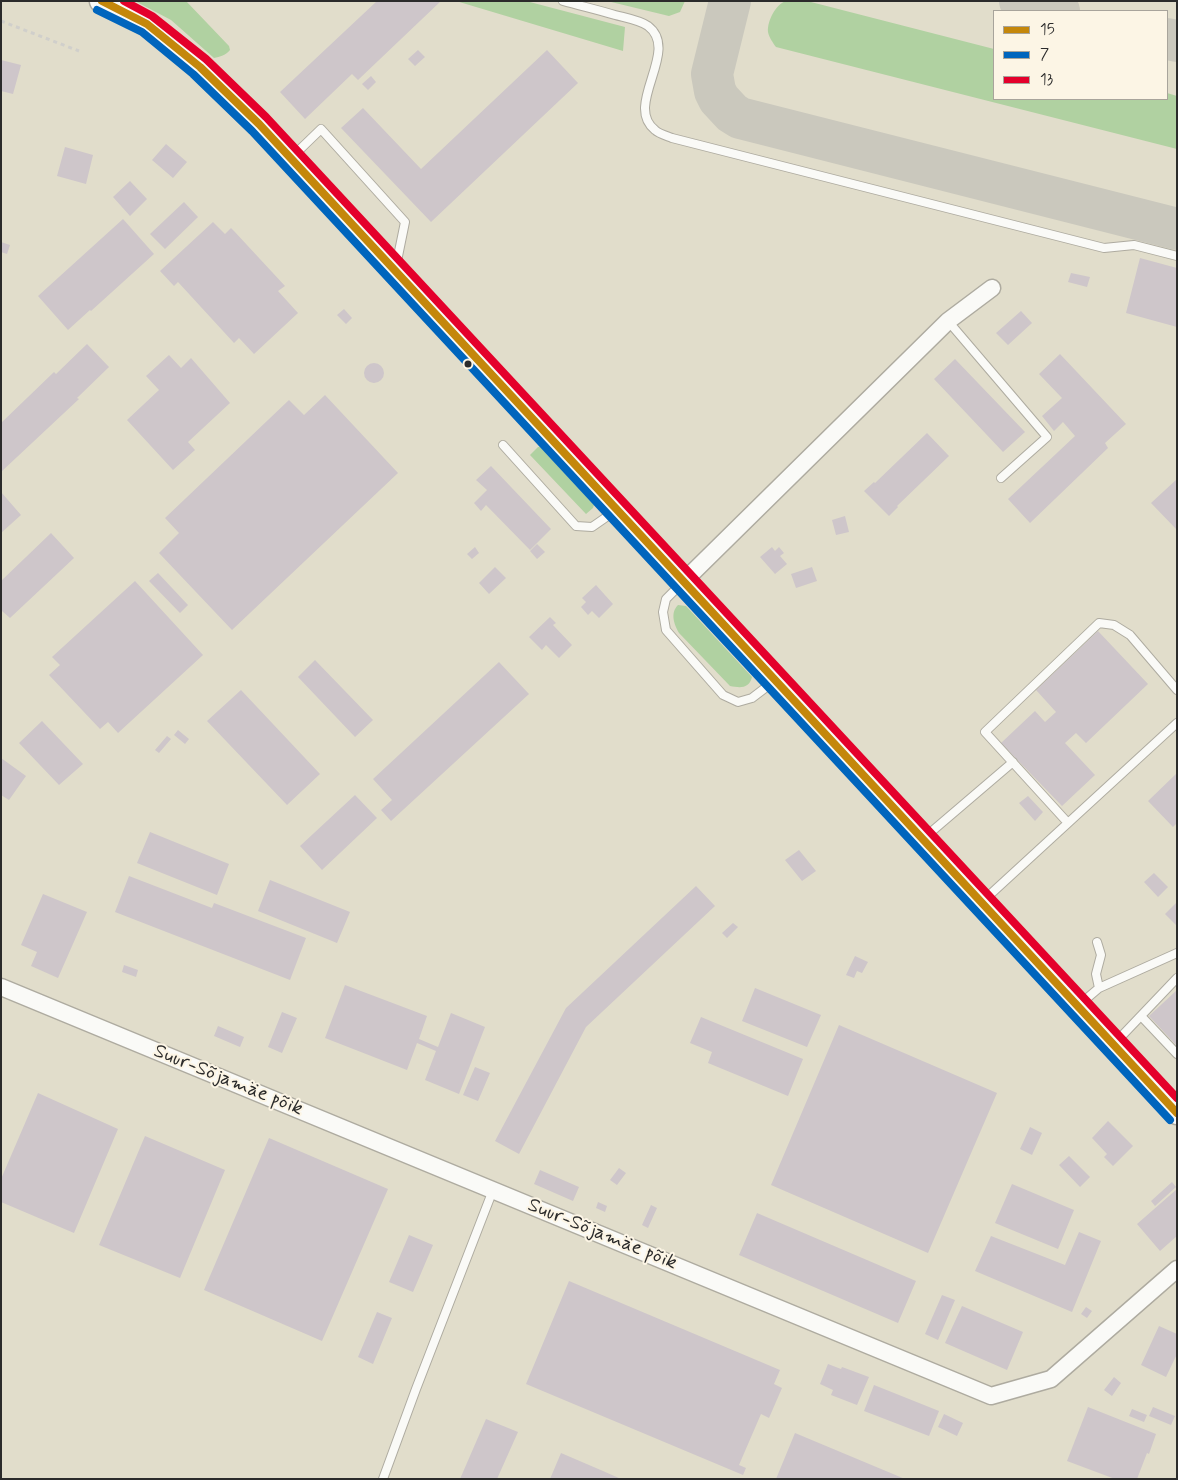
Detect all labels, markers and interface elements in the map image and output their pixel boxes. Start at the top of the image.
legend [993,10,1168,100]
text: 15 [1040,20,1055,40]
text: 7 [1040,45,1049,65]
text: 13 [1040,70,1053,90]
unlabelled marker [463,359,473,369]
street label: Suur-Sõjamäe põik [150,1040,306,1122]
street label: Suur-Sõjamäe põik [524,1194,680,1276]

